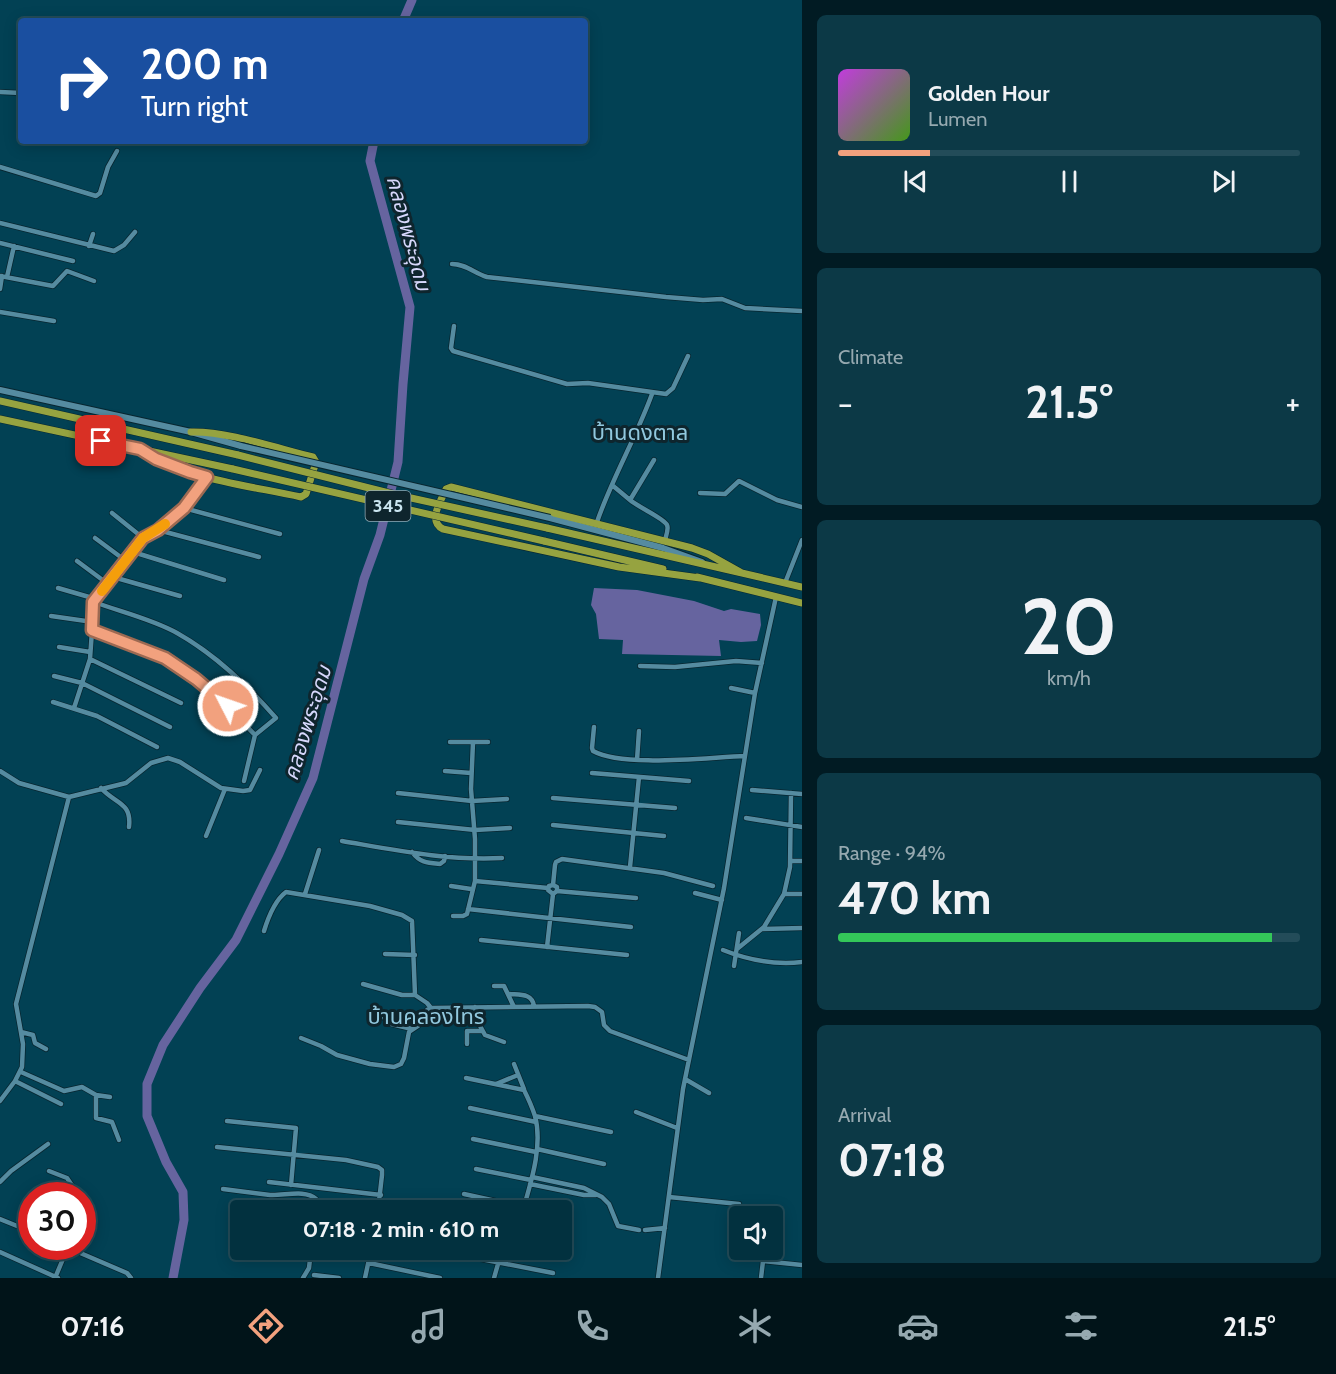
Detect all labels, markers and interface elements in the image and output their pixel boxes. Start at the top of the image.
text: 200 m [141,38,268,90]
icon: right [42,42,120,120]
text: Golden Hour [928,80,1049,107]
text: Turn right [141,90,248,123]
text: Lumen [928,107,987,131]
icon: previous [899,165,932,198]
icon: pause [1053,165,1086,198]
icon: next [1207,165,1240,198]
water label: คลองพระอุดม [381,173,437,296]
text: Climate [838,345,903,369]
text: 21.5° [1025,375,1113,429]
text: − [838,383,853,423]
text: + [1285,383,1300,423]
pin [75,415,126,466]
district label: บ้านดงตาล [592,419,688,446]
icon: arrive [84,424,117,457]
road number: 345 [366,491,410,521]
text: 20 [1021,579,1117,674]
water label: คลองพระอุดม [278,661,338,783]
text: km/h [1047,666,1091,690]
position arrow [196,674,260,738]
text: Range · 94% [838,841,946,865]
text: 470 km [838,871,991,925]
district label: บ้านคลองไทร [367,1003,485,1030]
text: Arrival [838,1103,891,1127]
text: 07:18 [838,1133,947,1187]
speed limit sign: 30 [18,1182,96,1260]
map controls [729,1206,783,1260]
button: sound [729,1206,783,1260]
text: 07:18 · 2 min · 610 m [303,1216,499,1243]
icon: directions [245,1305,287,1347]
icon: music [408,1305,450,1347]
icon: phone [571,1305,613,1347]
icon: climate [734,1305,776,1347]
icon: car [897,1305,939,1347]
icon: filters [1060,1305,1102,1347]
text: 07:16 [60,1310,124,1343]
text: 21.5° [1223,1310,1275,1343]

